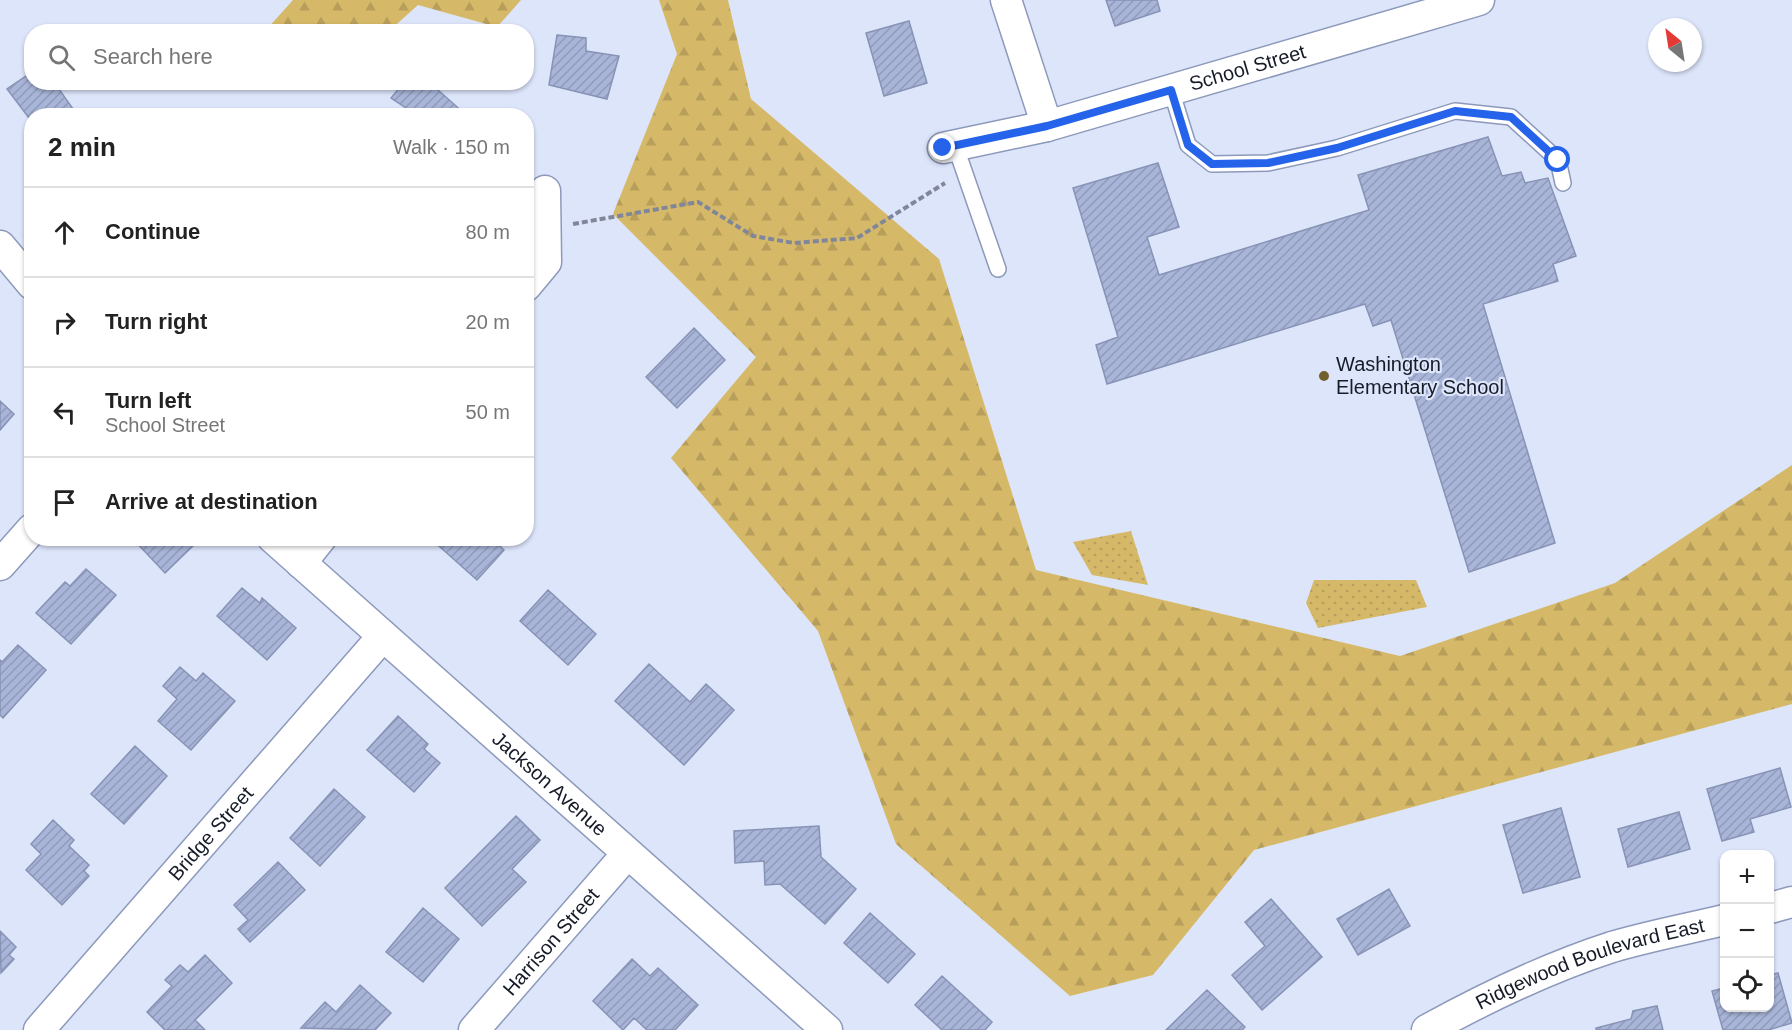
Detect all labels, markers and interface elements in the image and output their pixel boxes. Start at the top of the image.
north arrow [1648,18,1702,72]
search box [24,24,534,90]
street label: School Street [1187,40,1309,95]
icon: search [45,41,78,74]
text: Search here [93,44,213,69]
text: 2 min [48,132,116,162]
route end [929,134,955,160]
text: Walk · 150 m [393,136,510,158]
route start [1544,146,1570,172]
icon: ahead [48,216,81,249]
text: Continue [105,219,200,244]
text: 80 m [466,221,510,243]
icon: right [48,306,81,339]
text: Turn right [105,309,207,334]
text: 20 m [466,311,510,333]
place label: Washington Elementary School [1336,353,1504,398]
marker: Washington Elementary School [1317,369,1331,383]
text: Turn left [105,388,191,413]
icon: left [48,396,81,429]
text: 50 m [466,401,510,423]
text: School Street [105,414,225,436]
icon: arrive [48,486,81,519]
text: Arrive at destination [105,489,318,514]
street label: Jackson Avenue [488,727,611,840]
street label: Bridge Street [164,782,258,885]
map controls [1720,850,1774,1012]
button: + [1720,850,1774,904]
street label: Harrison Street [498,883,603,1000]
button: − [1720,904,1774,958]
street label: Ridgewood Boulevard East [1472,914,1707,1013]
button: locate [1720,958,1774,1012]

